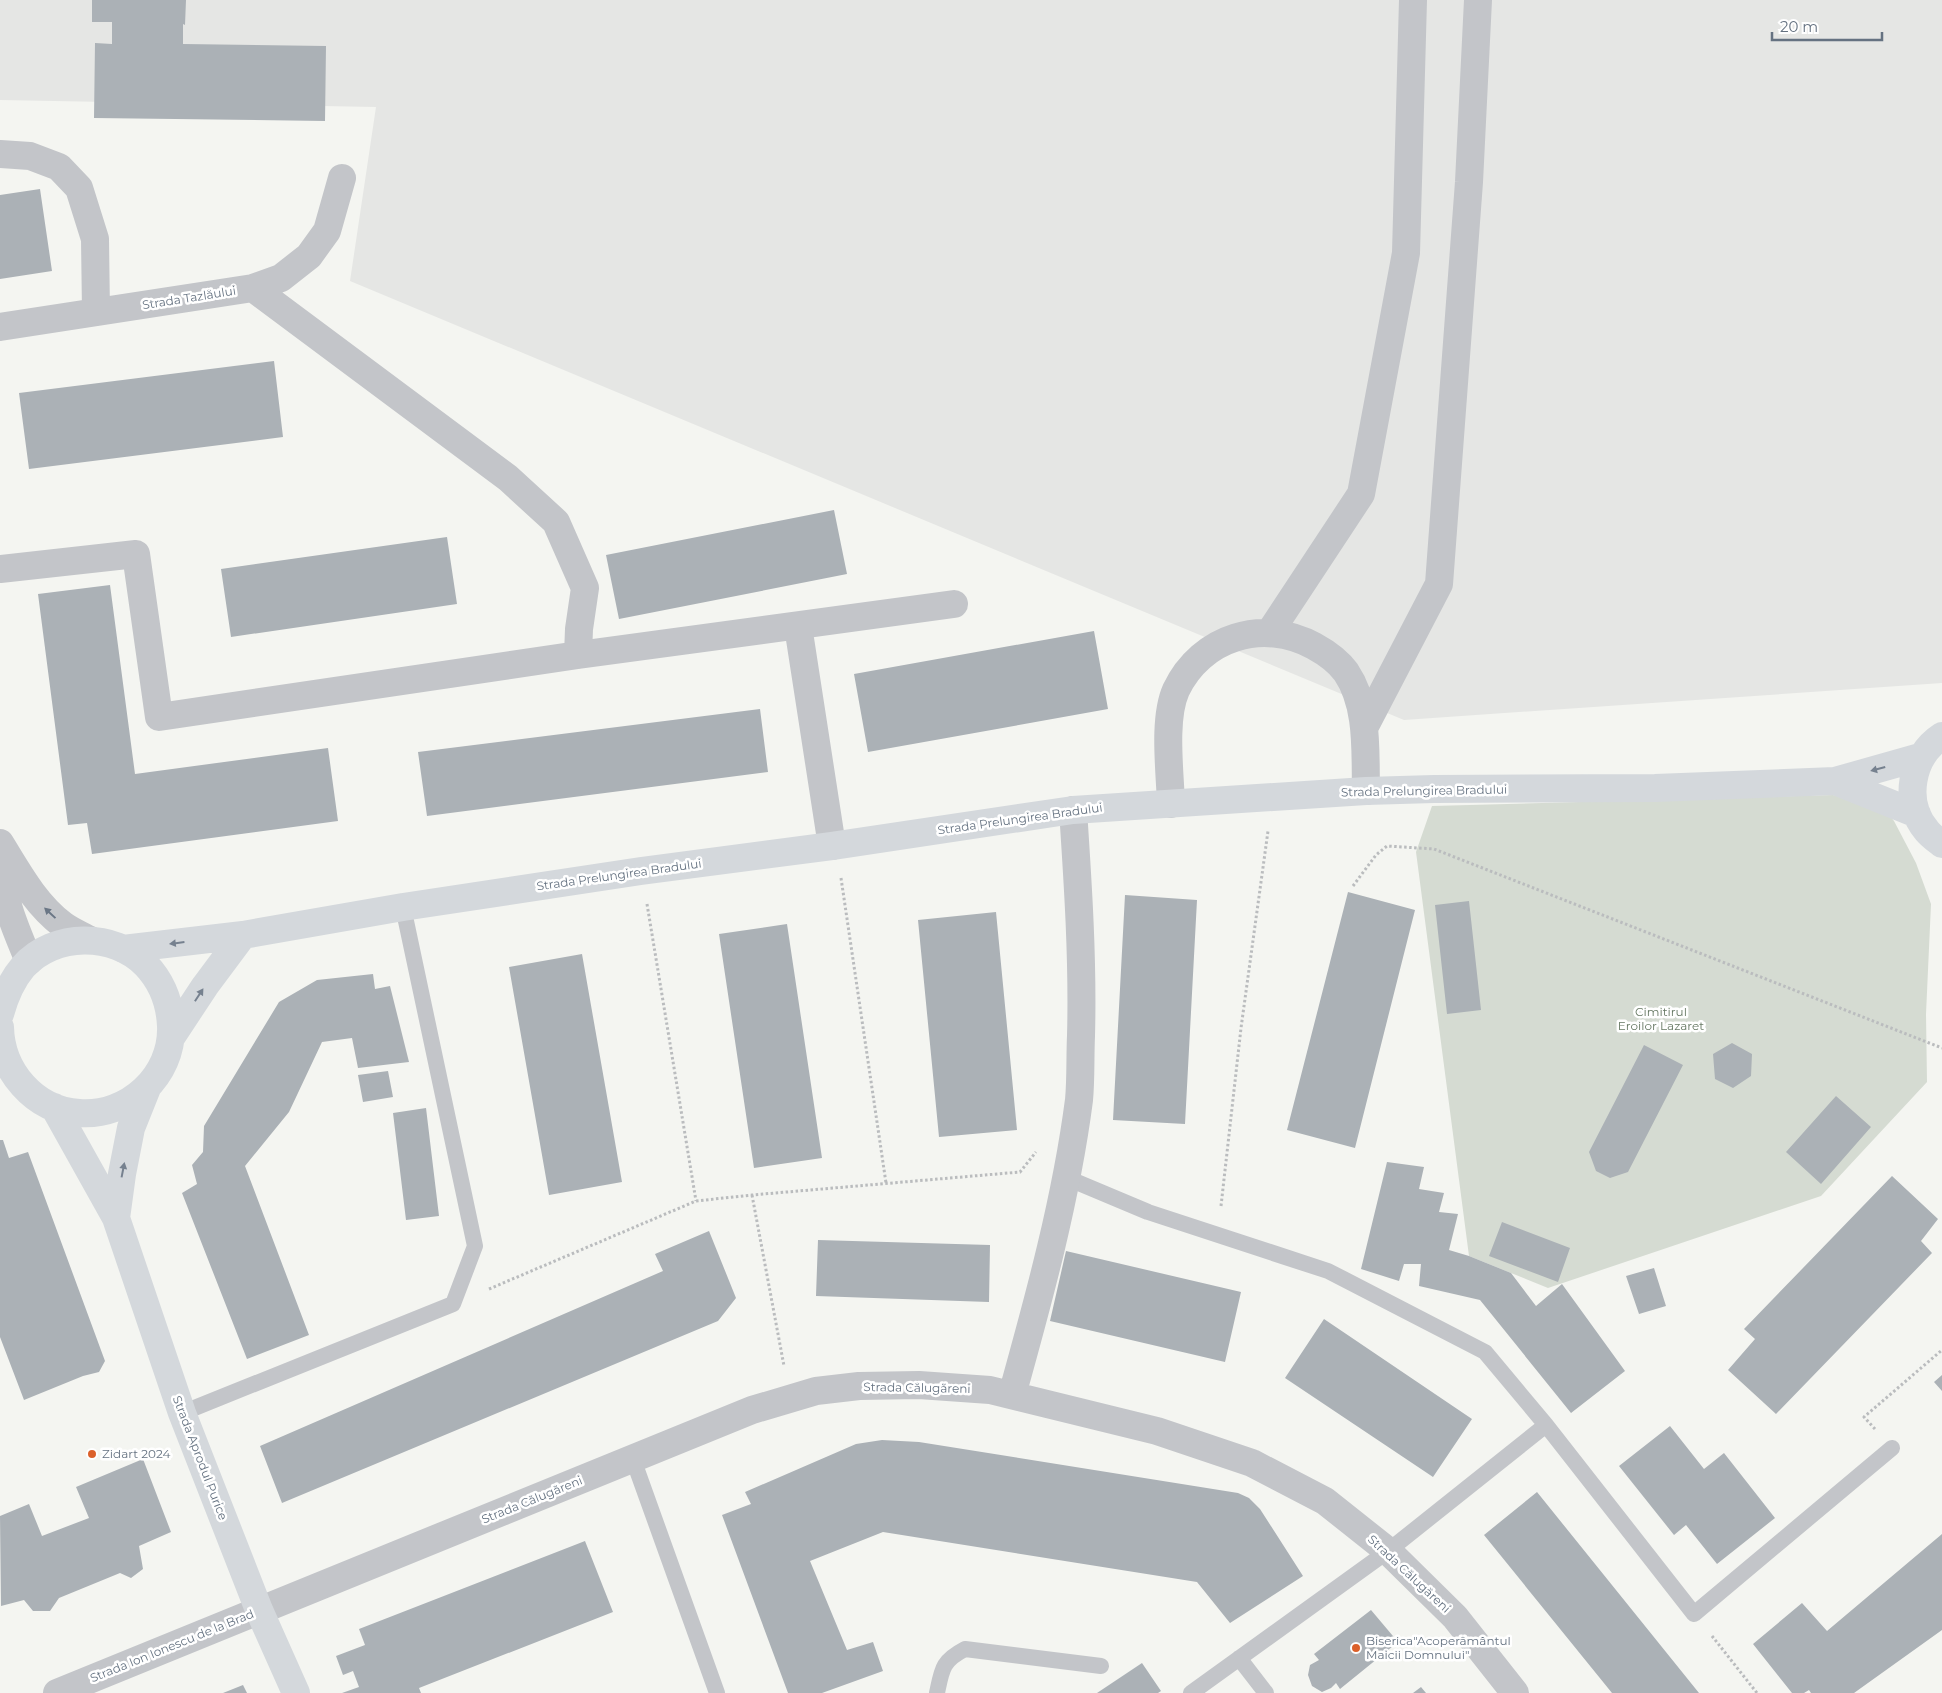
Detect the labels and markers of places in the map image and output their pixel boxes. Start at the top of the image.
place label: Zidart 2024 [102,1446,171,1461]
marker: Zidart 2024 [86,1448,98,1460]
place label: Biserica"Acoperământul Maicii Domnului" [1366,1633,1511,1662]
marker: Biserica"Acoperământul Maicii Domnului" [1350,1642,1362,1654]

